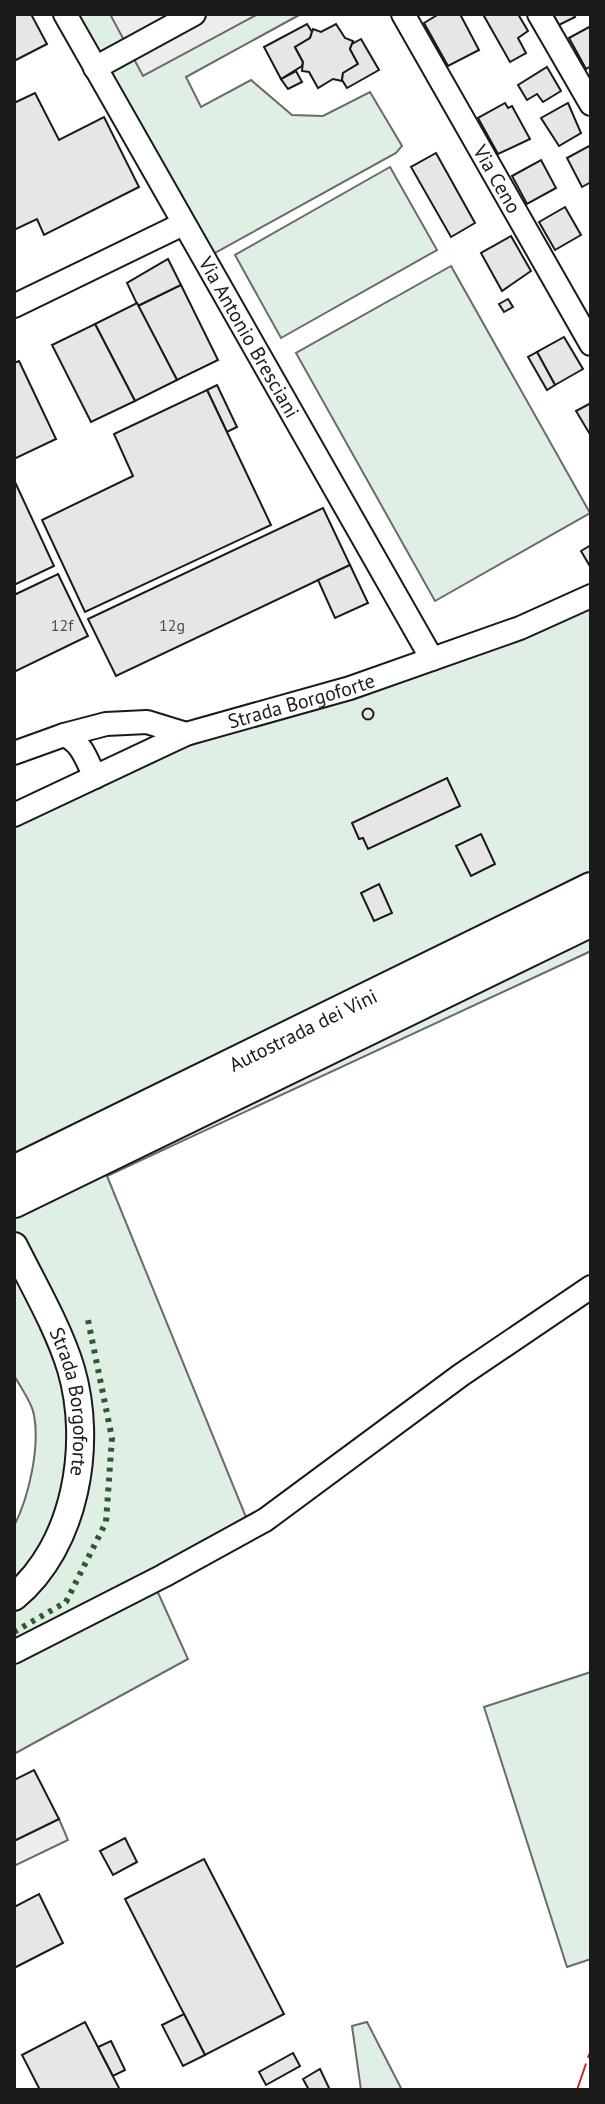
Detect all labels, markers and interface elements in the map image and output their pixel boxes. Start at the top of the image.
street label: Via Ceno [467,139,527,218]
street label: Via Antonio Bresciani [192,251,305,423]
house number: 12f [51,615,74,635]
house number: 12g [159,615,185,635]
street label: Strada Borgoforte [225,667,378,735]
street label: Autostrada dei Vini [225,983,381,1078]
street label: Strada Borgoforte [44,1323,93,1478]

